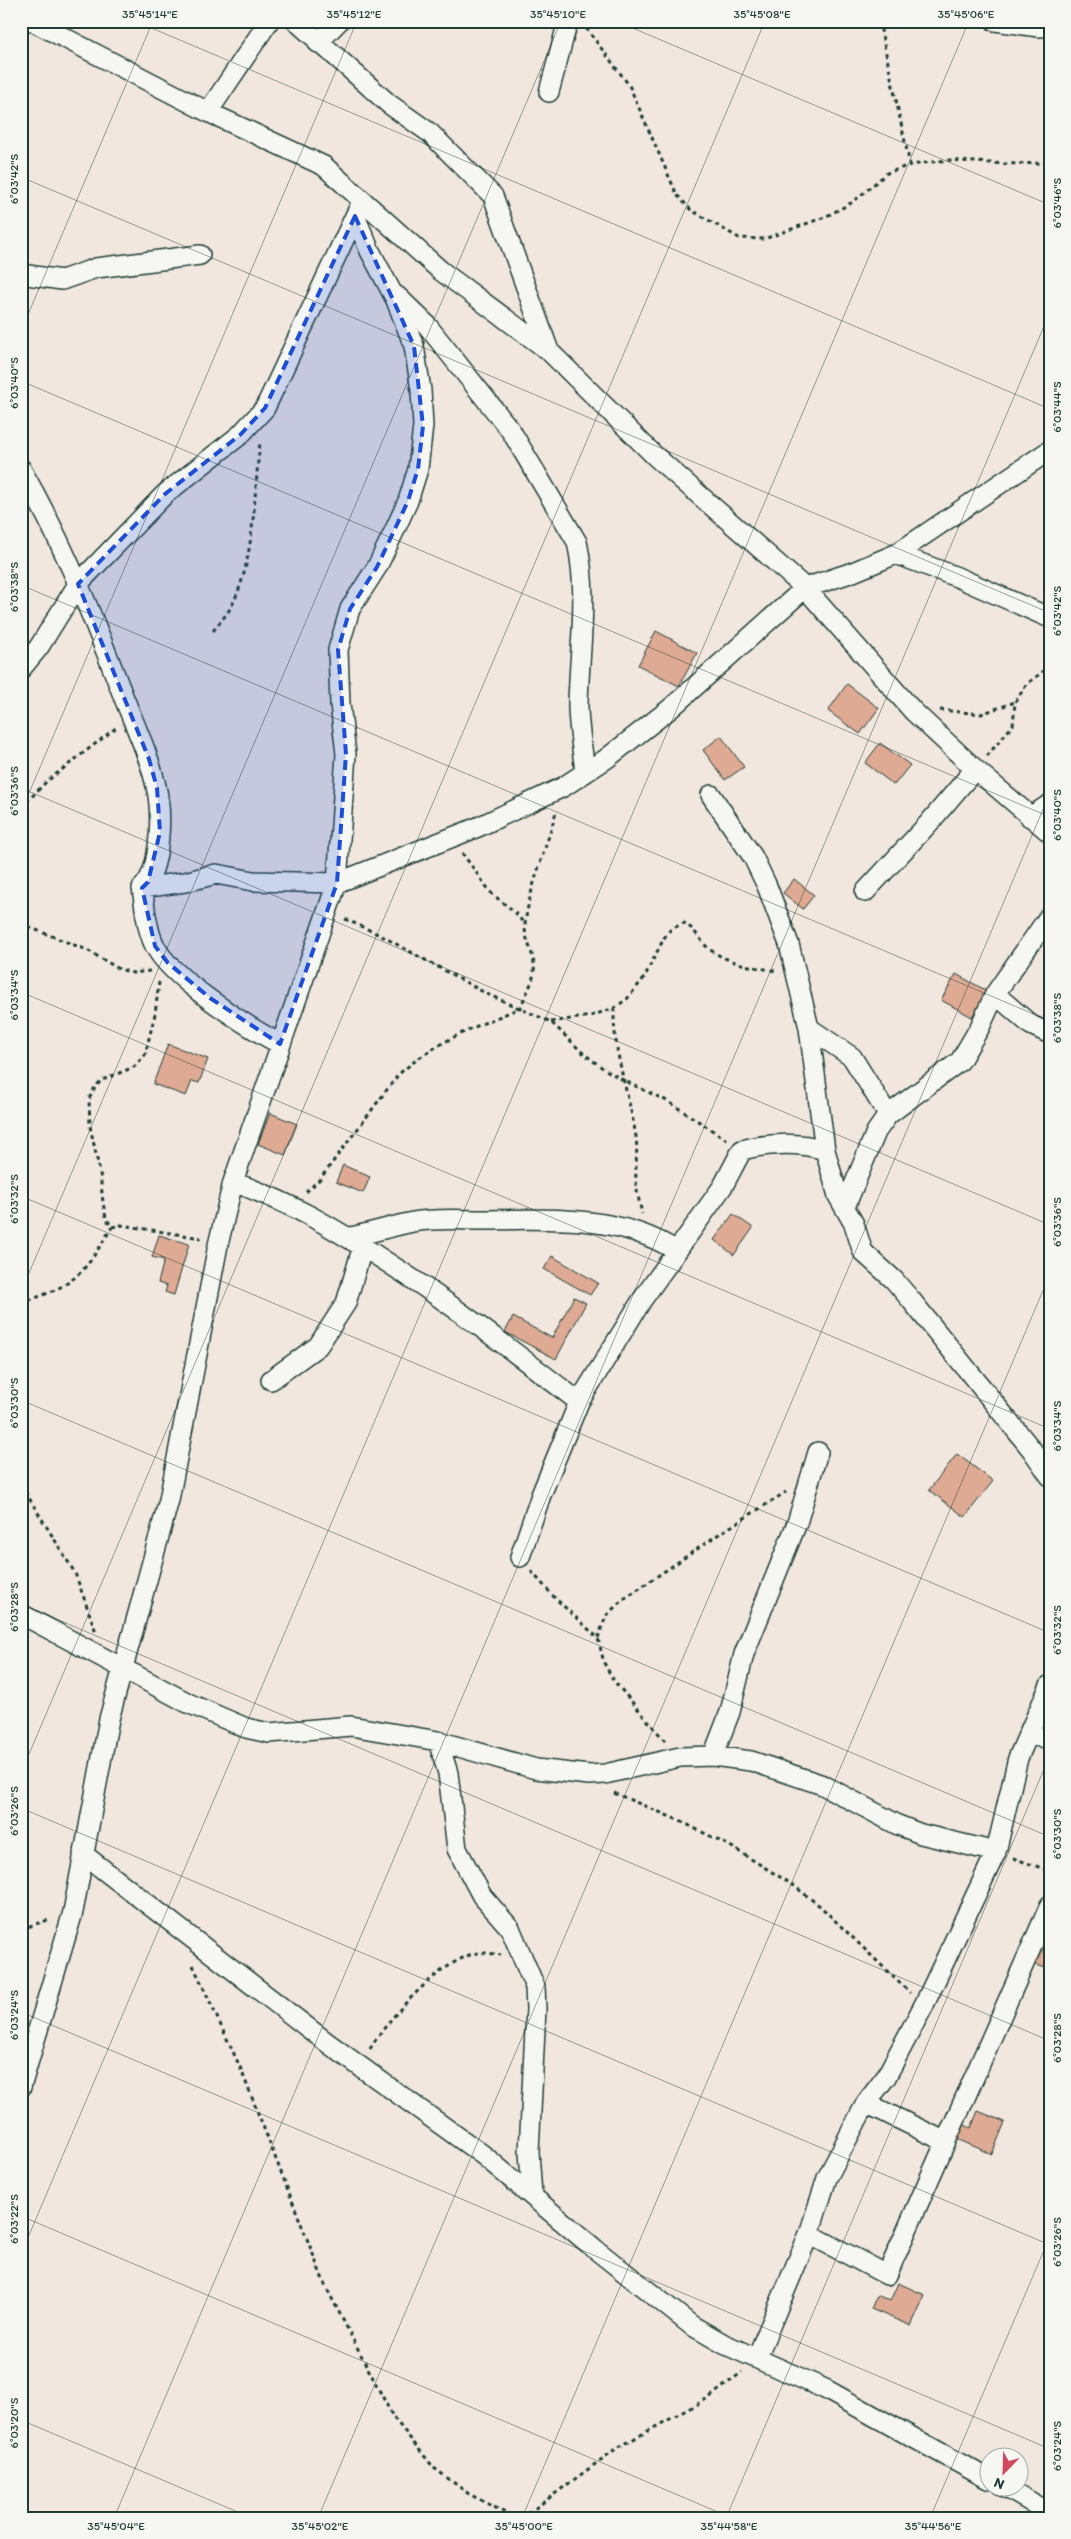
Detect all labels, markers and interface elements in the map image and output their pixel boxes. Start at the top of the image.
text: 35°45'14"E [122,7,178,21]
text: 35°45'12"E [326,7,382,21]
text: 35°45'10"E [530,7,586,21]
text: 35°45'08"E [733,7,791,21]
text: 35°45'06"E [938,7,995,21]
text: 6°03'42"S [7,153,21,204]
text: 6°03'46"S [1050,177,1064,228]
text: 6°03'40"S [7,357,21,409]
text: 6°03'44"S [1050,381,1064,433]
text: 6°03'38"S [7,562,21,612]
text: 6°03'42"S [1050,585,1064,636]
text: 6°03'36"S [7,766,21,816]
text: 6°03'40"S [1050,789,1064,841]
text: 6°03'34"S [7,969,21,1020]
text: 6°03'38"S [1050,993,1064,1043]
text: 6°03'32"S [7,1174,21,1224]
text: 6°03'36"S [1050,1197,1064,1247]
text: 6°03'30"S [7,1377,21,1429]
text: 6°03'34"S [1050,1400,1064,1451]
text: 6°03'28"S [7,1582,21,1632]
text: 6°03'32"S [1050,1605,1064,1655]
text: 6°03'26"S [7,1786,21,1836]
text: 6°03'30"S [1050,1808,1064,1860]
text: 6°03'24"S [7,1989,21,2040]
text: 6°03'28"S [1050,2013,1064,2063]
text: 6°03'22"S [7,2194,21,2244]
text: 6°03'26"S [1050,2217,1064,2267]
text: 6°03'20"S [7,2397,21,2448]
text: 6°03'24"S [1050,2420,1064,2471]
north arrow [978,2446,1028,2496]
text: N [991,2474,1007,2493]
text: 35°45'04"E [87,2519,145,2533]
text: 35°45'02"E [292,2519,349,2533]
text: 35°45'00"E [495,2519,553,2533]
text: 35°44'58"E [701,2519,758,2533]
text: 35°44'56"E [905,2519,962,2533]

